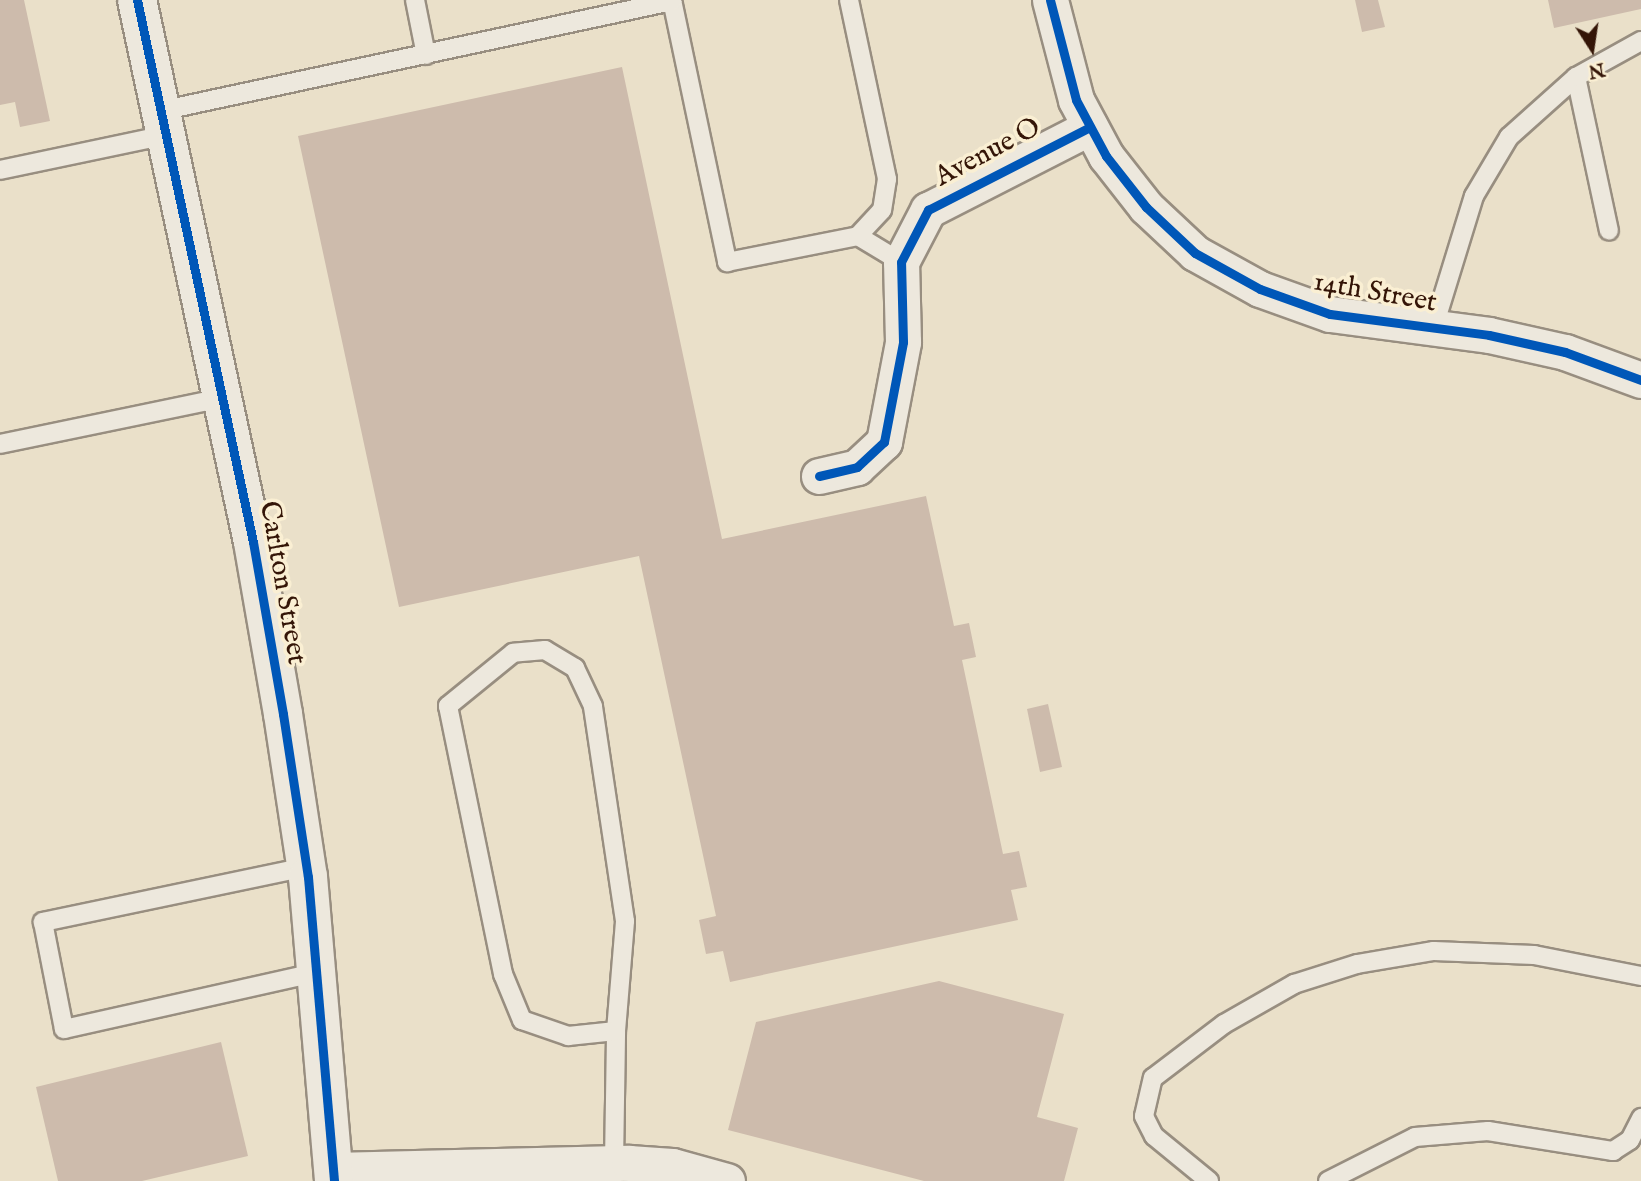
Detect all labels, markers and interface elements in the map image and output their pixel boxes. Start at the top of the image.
north arrow [1557,14,1627,84]
text: N [1586,56,1607,83]
street label: Avenue O [929,111,1047,195]
street label: 14th Street [1311,266,1439,320]
street label: Carlton Street [251,499,313,667]

